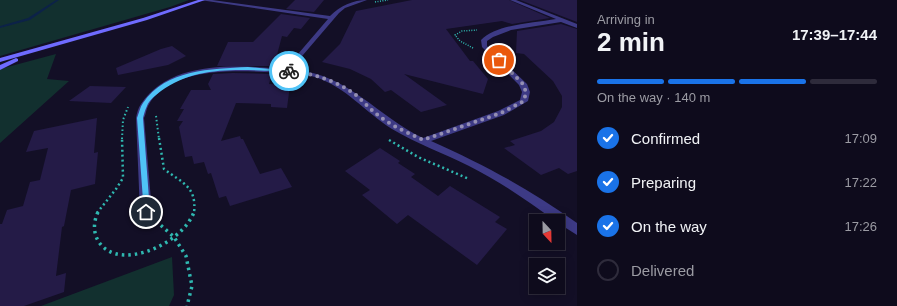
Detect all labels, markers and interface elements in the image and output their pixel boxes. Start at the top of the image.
text: Arriving in [597,12,655,27]
text: 17:39–17:44 [792,26,877,43]
text: 2 min [597,27,665,57]
pin [482,43,516,77]
icon: bag [488,49,510,71]
courier [269,51,309,91]
icon: bike [278,60,300,82]
text: On the way · 140 m [597,90,710,105]
icon: check [597,127,619,149]
text: Confirmed [631,130,700,147]
text: 17:09 [844,131,877,146]
icon: check [597,171,619,193]
text: Preparing [631,174,696,191]
text: 17:22 [844,175,877,190]
pin [129,195,163,229]
icon: home [135,201,157,223]
north arrow [529,214,565,250]
map controls [529,214,565,294]
icon: check [597,215,619,237]
text: On the way [631,218,707,235]
text: 17:26 [844,219,877,234]
button: layers [529,258,565,294]
text: Delivered [631,262,694,279]

